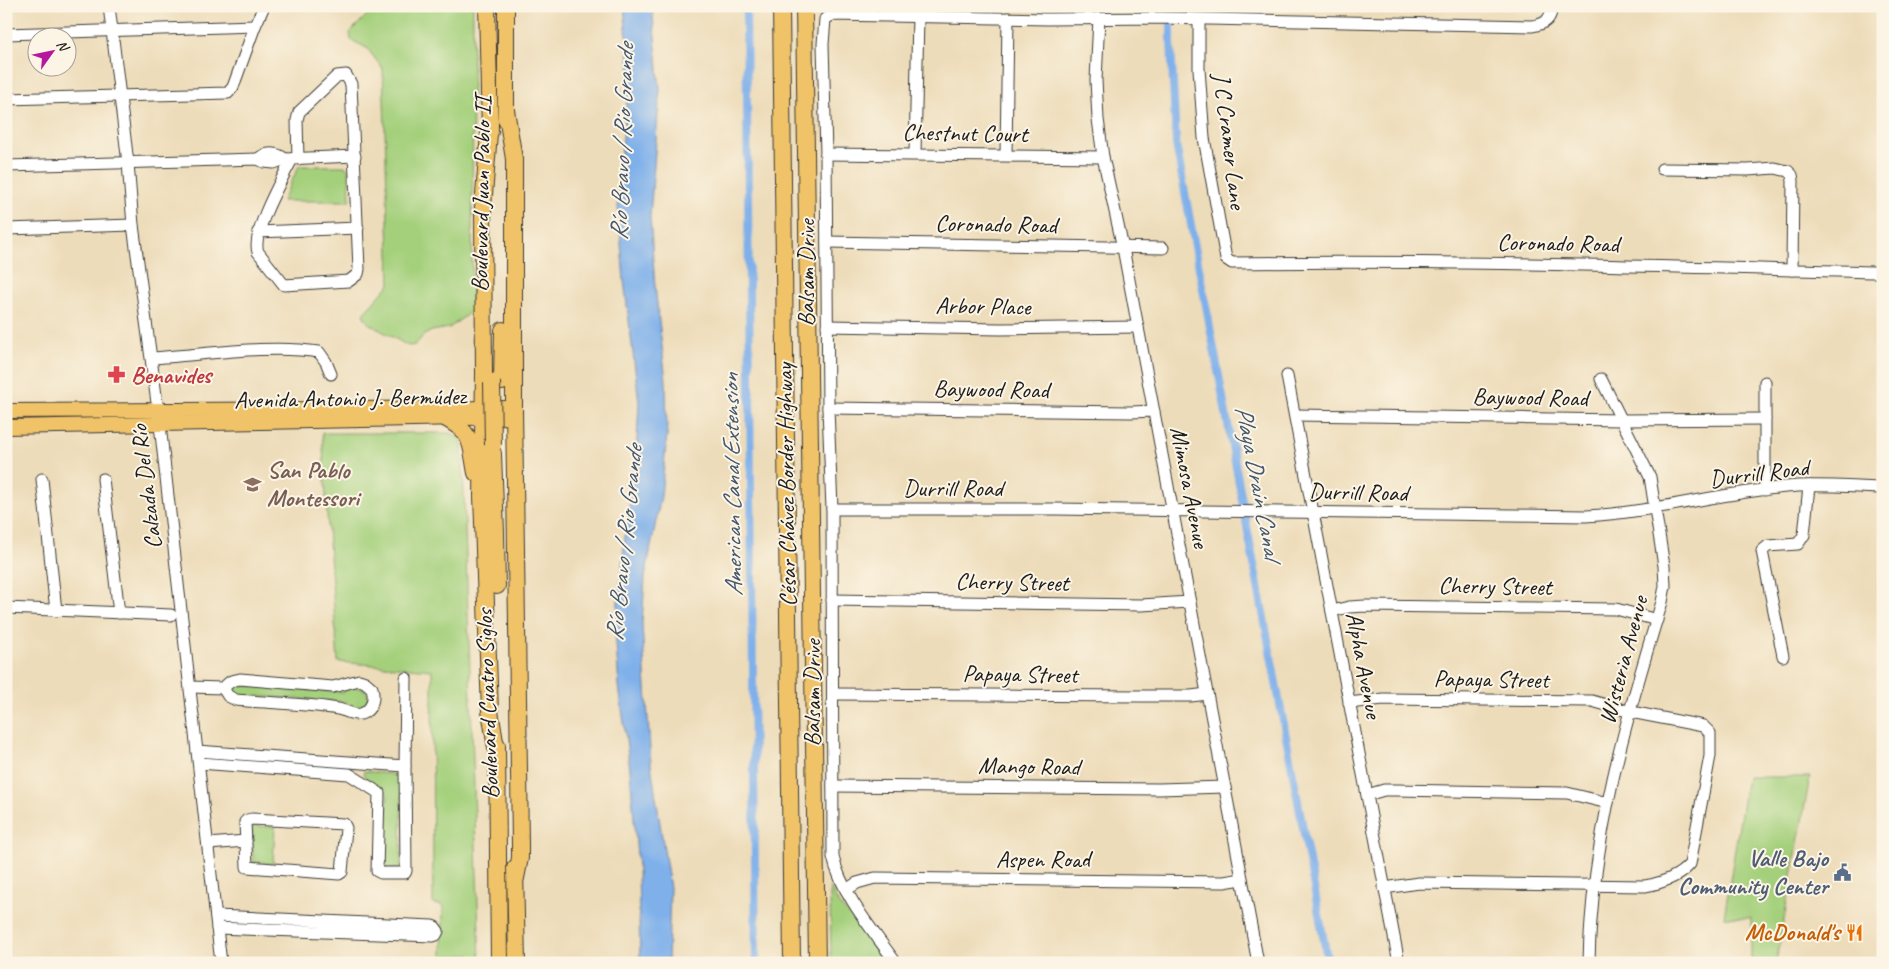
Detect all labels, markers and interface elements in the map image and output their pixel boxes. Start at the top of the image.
north arrow [28,28,78,78]
text: N [53,37,73,55]
water label: Río Bravo / Rio Grande [603,40,642,241]
street label: J C Cramer Lane [1207,70,1253,213]
street label: Boulevard Juan Pablo II [464,90,498,292]
street label: Chestnut Court [902,117,1030,149]
street label: Coronado Road [935,208,1061,240]
street label: Balsam Drive [791,217,821,327]
street label: Coronado Road [1497,227,1623,259]
street label: Arbor Place [935,290,1033,322]
place label: Benavides [131,360,214,390]
street label: César Chávez Border Highway [769,361,803,607]
pharmacy icon: Benavides [107,365,127,385]
water label: American Canal Extension [714,372,750,596]
street label: Baywood Road [933,373,1053,405]
street label: Avenida Antonio J. Bermúdez [234,381,469,415]
street label: Baywood Road [1472,381,1592,413]
water label: Playa Drain Canal [1228,403,1290,569]
street label: Calzada Del Río [123,422,169,551]
street label: Mimosa Avenue [1164,424,1217,552]
water label: Río Bravo / Rio Grande [598,440,651,642]
street label: Durrill Road [1708,452,1814,494]
place label: San Pablo Montessori [267,455,362,513]
street label: Durrill Road [903,473,1006,503]
school or university icon: San Pablo Montessori [243,474,263,494]
street label: Durrill Road [1308,476,1412,508]
street label: Cherry Street [955,566,1071,598]
street label: Cherry Street [1438,570,1554,602]
street label: Wisteria Avenue [1592,591,1655,727]
street label: Boulevard Cuatro Siglos [469,607,505,800]
street label: Alpha Avenue [1339,609,1389,723]
street label: Balsam Drive [797,637,827,747]
street label: Papaya Street [962,658,1080,690]
street label: Papaya Street [1433,663,1551,695]
street label: Mango Road [978,750,1084,782]
place label: Valle Bajo Community Center [1678,843,1830,901]
street label: Aspen Road [996,844,1093,874]
public building icon: Valle Bajo Community Center [1832,862,1852,882]
place label: McDonald's [1745,917,1843,947]
restaurant icon: McDonald's [1844,922,1864,942]

